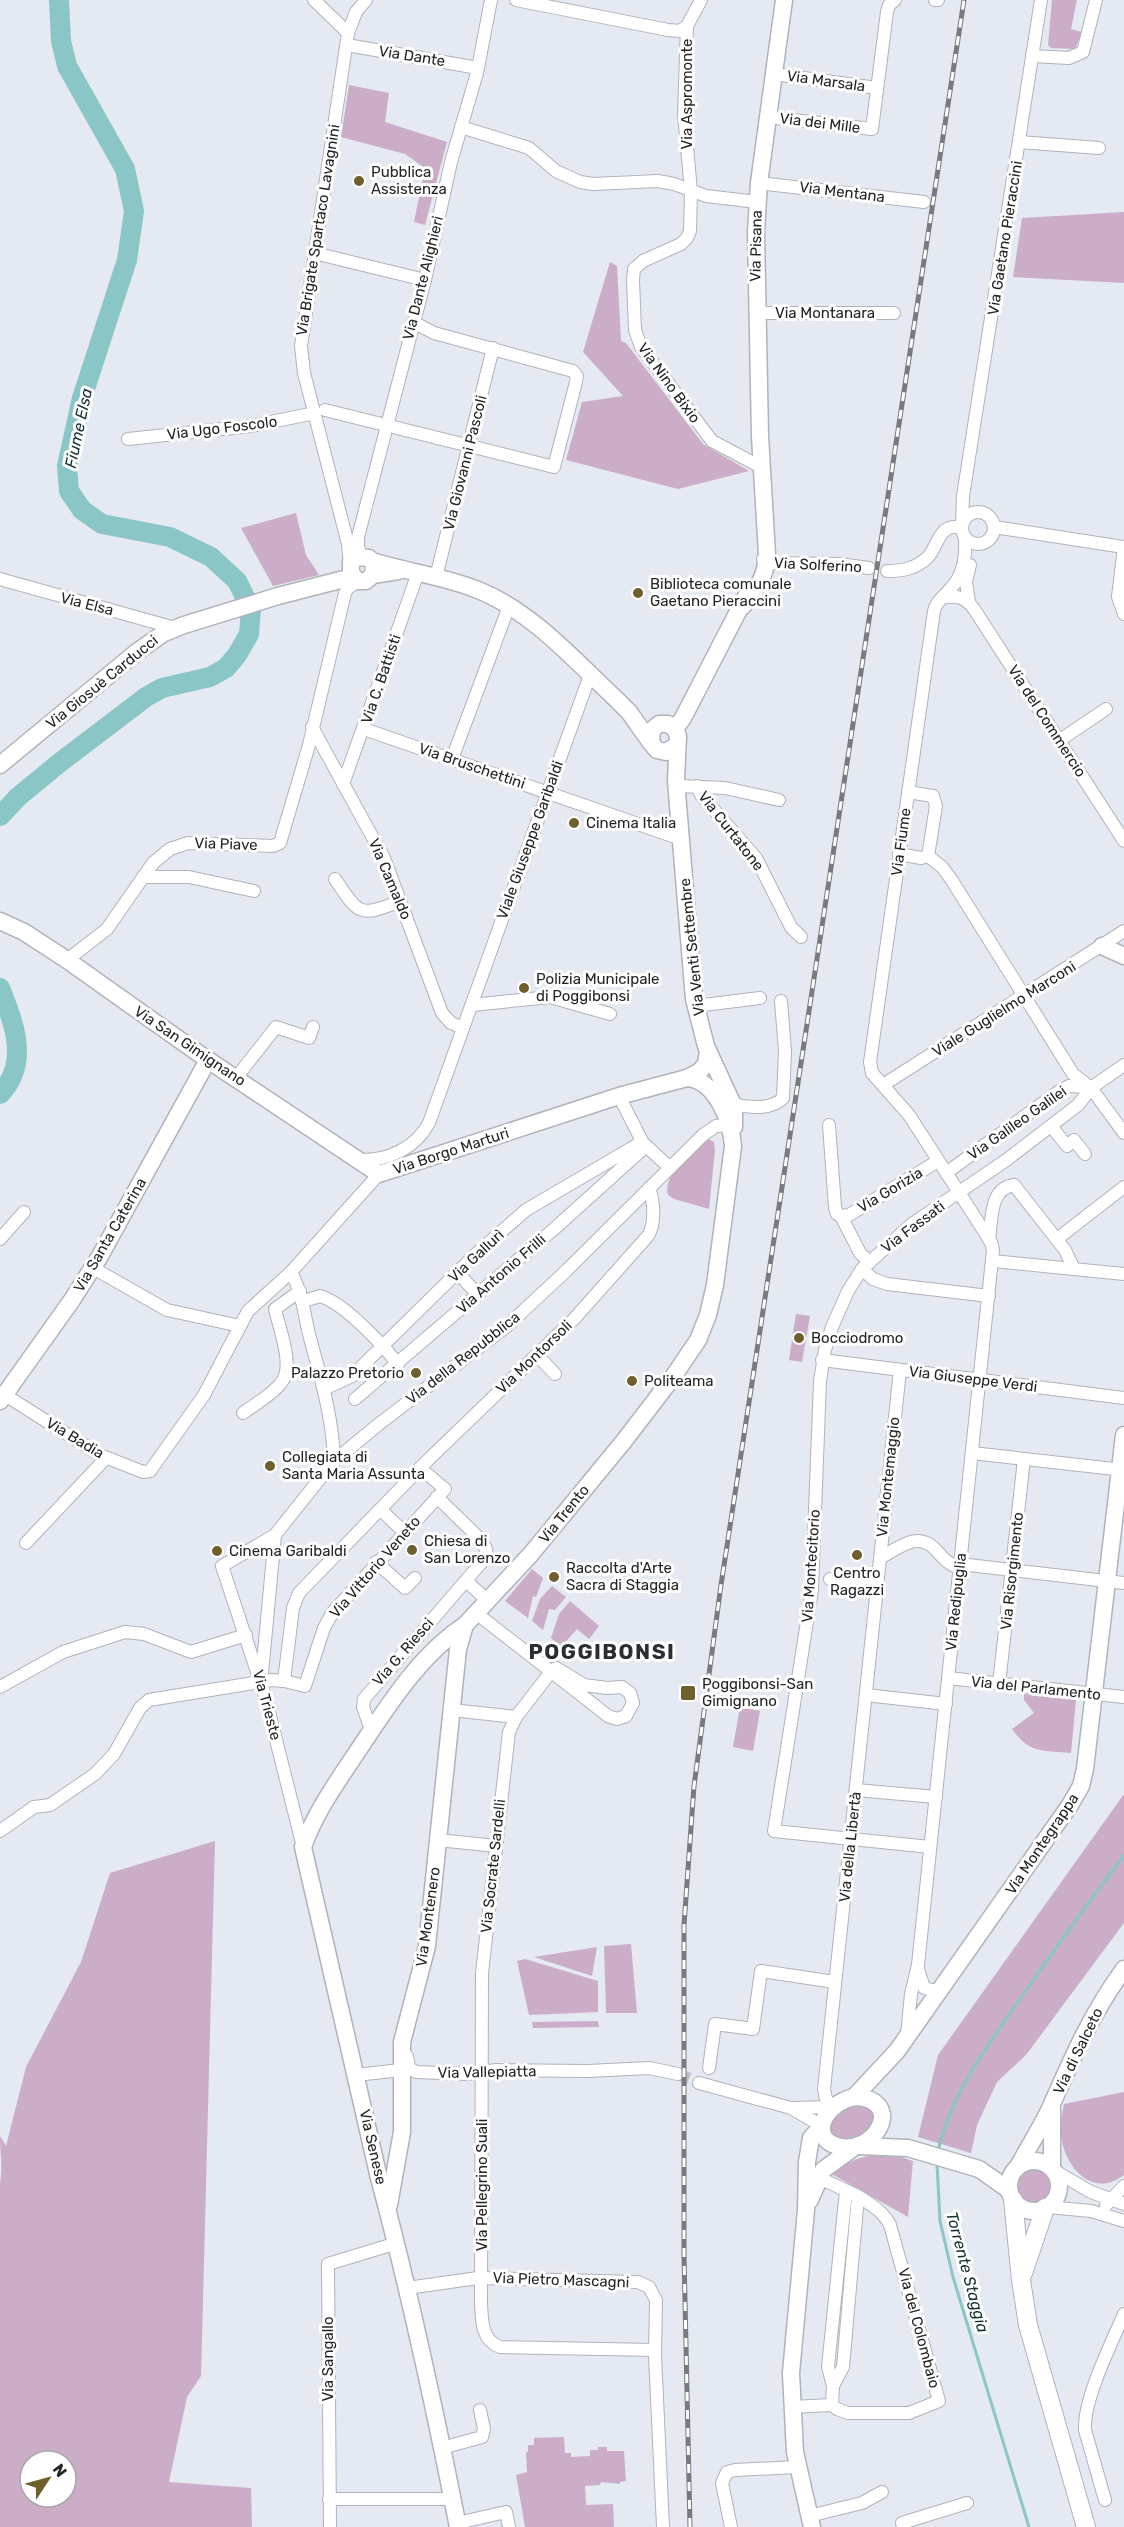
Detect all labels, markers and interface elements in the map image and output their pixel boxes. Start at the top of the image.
street label: Via Aspromonte [678,39,696,149]
street label: Via Dante [377,42,447,70]
street label: Via Marsala [786,67,866,95]
street label: Via dei Mille [779,109,861,137]
street label: Via Brigate Spartaco Lavagnini [292,123,344,337]
street label: Via Gaetano Pieraccini [984,159,1026,317]
place label: Pubblica Assistenza [371,163,447,198]
marker: Pubblica Assistenza [352,174,366,188]
street label: Via Mentana [798,178,886,206]
street label: Via Pisana [746,210,766,282]
street label: Via Dante Alighieri [399,214,447,342]
street label: Via Montanara [775,304,875,322]
street label: Via Nino Bixio [634,339,704,427]
water label: Fiume Elsa [61,386,96,470]
street label: Via Giovanni Pascoli [439,393,491,533]
street label: Via Ugo Foscolo [166,412,278,444]
street label: Via Solferino [774,554,862,576]
place label: Biblioteca comunale Gaetano Pieraccini [650,575,792,610]
marker: Biblioteca comunale Gaetano Pieraccini [631,586,645,600]
street label: Via Elsa [59,589,115,619]
street label: Via Giosuè Carducci [43,631,161,733]
street label: Via C. Battisti [357,632,405,726]
street label: Via del Commercio [1004,662,1090,780]
street label: Via Bruschettini [416,739,528,793]
street label: Viale Giuseppe Garibaldi [493,758,567,922]
street label: Via Curtatone [694,788,768,874]
street label: Via Fiume [887,807,915,877]
place label: Cinema Italia [586,814,676,832]
marker: Cinema Italia [567,816,581,830]
street label: Via Piave [194,834,258,854]
street label: Via Camaldo [365,836,415,922]
street label: Via Venti Settembre [676,877,708,1017]
street label: Viale Guglielmo Marconi [929,957,1079,1061]
place label: Polizia Municipale di Poggibonsi [536,970,659,1005]
marker: Polizia Municipale di Poggibonsi [517,981,531,995]
street label: Via San Gimignano [131,1002,249,1090]
street label: Via Galileo Galilei [964,1082,1070,1164]
street label: Via Borgo Marturi [391,1124,511,1178]
street label: Via Gorizia [854,1163,926,1217]
street label: Via Santa Caterina [70,1175,150,1295]
street label: Via Fassati [878,1197,948,1257]
street label: Via Gallurì [444,1226,508,1286]
street label: Via Antonio Frilli [453,1230,549,1318]
street label: Via della Repubblica [402,1308,524,1408]
street label: Via Montorsoli [492,1316,576,1398]
place label: Bocciodromo [811,1329,903,1347]
marker: Bocciodromo [792,1331,806,1345]
street label: Via Giuseppe Verdi [908,1362,1038,1396]
place label: Palazzo Pretorio [291,1364,404,1382]
marker: Palazzo Pretorio [409,1366,423,1380]
place label: Politeama [644,1372,714,1390]
marker: Politeama [625,1374,639,1388]
street label: Via Badia [43,1414,107,1462]
street label: Via Montemaggio [873,1416,903,1538]
place label: Collegiata di Santa Maria Assunta [282,1448,425,1483]
marker: Collegiata di Santa Maria Assunta [263,1459,277,1473]
street label: Via Trento [535,1481,593,1547]
street label: Via Montecitorio [798,1509,824,1623]
street label: Via Risorgimento [997,1511,1027,1631]
street label: Via Vittorio Veneto [326,1512,424,1622]
place label: Chiesa di San Lorenzo [424,1532,510,1567]
place label: Cinema Garibaldi [229,1542,347,1560]
marker: Chiesa di San Lorenzo [405,1543,419,1557]
marker: Cinema Garibaldi [210,1544,224,1558]
marker: Centro Ragazzi [850,1548,864,1562]
street label: Via Redipuglia [942,1552,970,1652]
place label: Raccolta d'Arte Sacra di Staggia [566,1559,679,1594]
place label: Centro Ragazzi [830,1564,884,1599]
marker: Raccolta d'Arte Sacra di Staggia [547,1570,561,1584]
street label: Via G. Riesci [369,1614,437,1690]
district label: POGGIBONSI [529,1639,675,1664]
street label: Via Trieste [249,1668,285,1742]
street label: Via del Parlamento [970,1672,1102,1704]
place label: Poggibonsi-San Gimignano [702,1675,813,1710]
marker: Poggibonsi-San Gimignano [679,1684,697,1702]
street label: Via Montegrappa [1002,1790,1082,1898]
street label: Via della Libertà [835,1791,865,1903]
street label: Via Socrate Sardelli [477,1798,509,1934]
street label: Via Montenero [412,1866,444,1968]
street label: Via di Salceto [1049,2005,1107,2097]
street label: Via Vallepiatta [437,2062,537,2082]
street label: Via Senese [356,2108,390,2186]
street label: Via Pellegrino Suali [473,2119,491,2251]
water label: Torrente Staggia [942,2210,993,2335]
street label: Via del Colombaio [894,2266,944,2390]
street label: Via Pietro Mascagni [492,2269,630,2291]
street label: Via Sangallo [319,2316,337,2402]
north arrow [18,2449,78,2509]
text: N [49,2460,71,2481]

